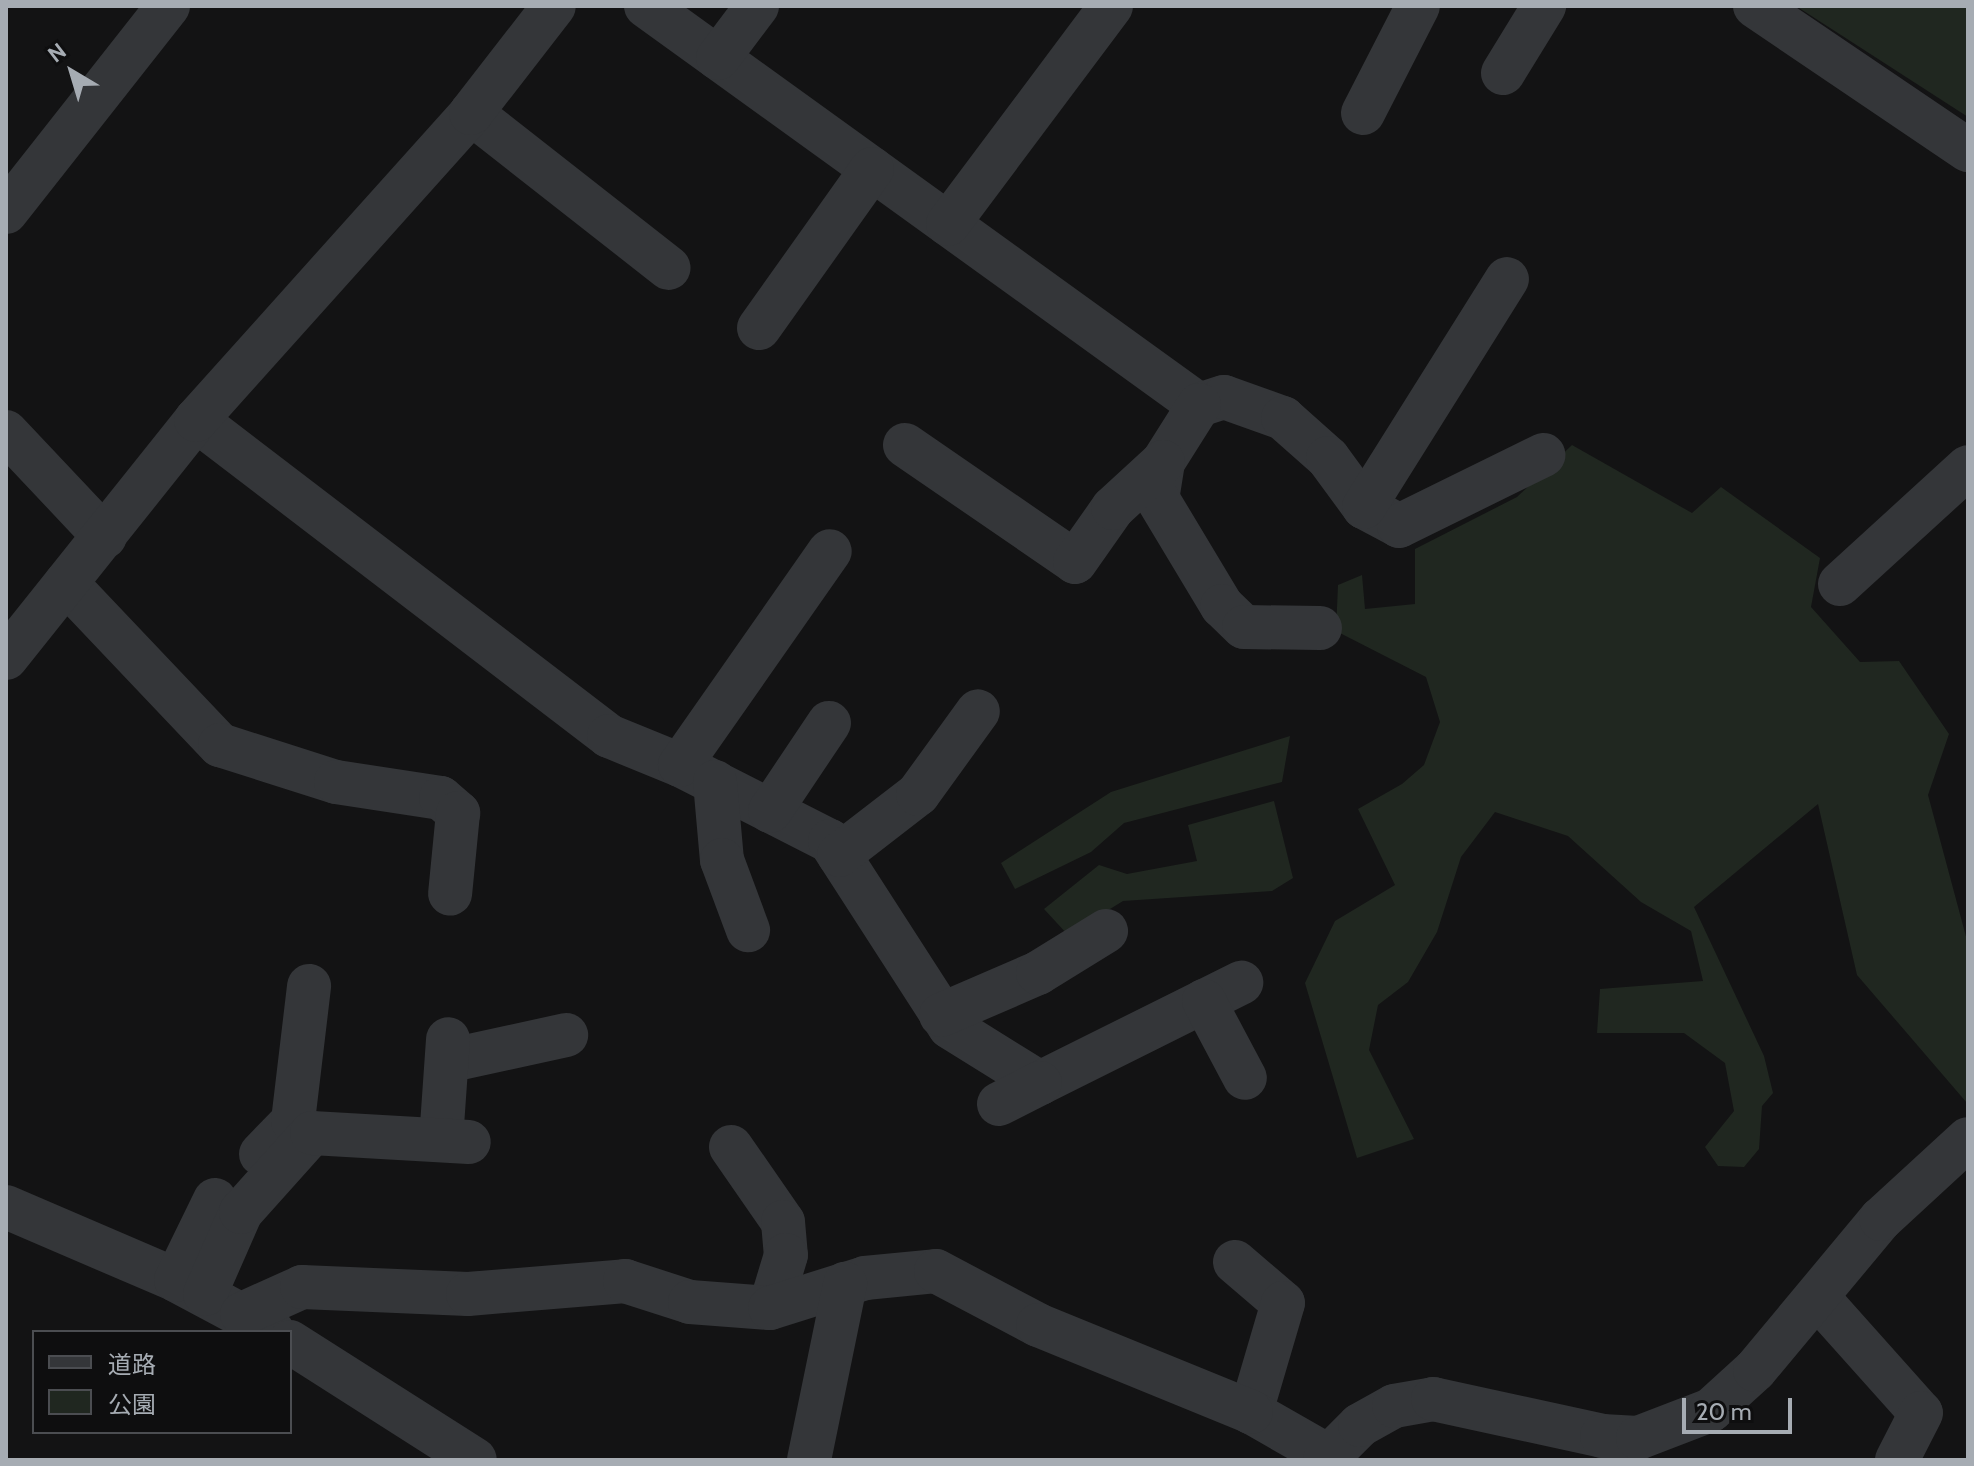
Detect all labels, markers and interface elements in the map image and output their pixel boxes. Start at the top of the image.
north arrow [32,32,112,112]
text: N [42,37,71,68]
legend [32,1330,292,1434]
text: 道路 [108,1350,156,1379]
scale bar [1686,1382,1796,1432]
text: 公園 [108,1390,156,1419]
text: 20 m [1696,1397,1752,1426]

